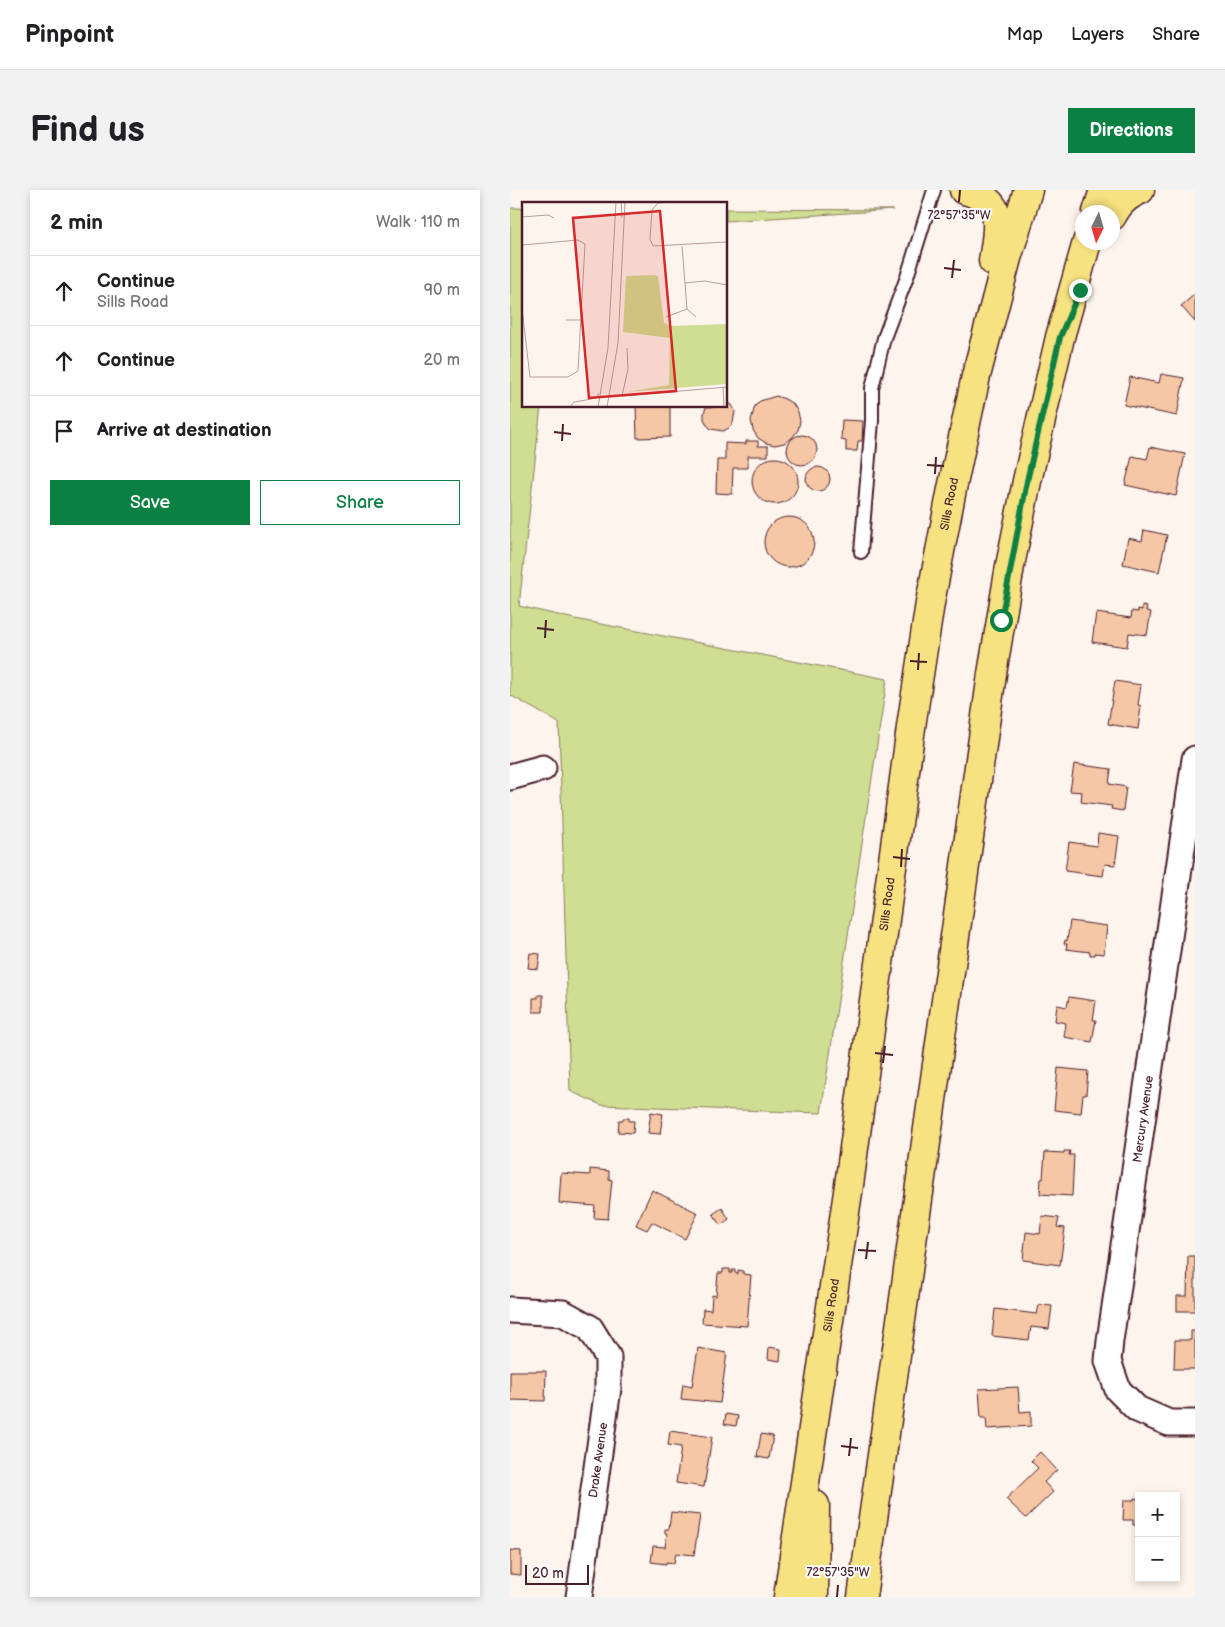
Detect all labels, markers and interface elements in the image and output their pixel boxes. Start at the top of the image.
text: Pinpoint [25,20,114,49]
text: Map [1007,24,1043,45]
text: Layers [1071,24,1124,45]
text: Share [1152,24,1200,45]
button: Directions [1068,108,1195,153]
text: Find us [30,109,145,152]
inset map [522,202,728,408]
north arrow [1075,205,1120,250]
text: 72°57'35"W [927,208,991,223]
text: 2 min [50,210,103,235]
text: Walk · 110 m [376,213,460,232]
text: Continue [97,270,175,293]
icon: ahead [50,277,78,305]
route end [1069,279,1092,302]
text: 90 m [424,281,460,300]
text: Sills Road [97,293,169,312]
icon: ahead [50,347,78,375]
text: Continue [97,349,175,372]
text: 20 m [424,351,460,370]
icon: arrive [50,417,78,445]
text: Arrive at destination [97,419,272,442]
street label: Sills Road [937,476,962,532]
button: Save [50,480,250,525]
button: Share [260,480,460,525]
route start [990,609,1013,632]
street label: Sills Road [877,876,899,932]
street label: Mercury Avenue [1130,1075,1157,1164]
street label: Sills Road [820,1277,843,1333]
street label: Drake Avenue [586,1421,611,1499]
map controls [1135,1492,1180,1582]
button: + [1135,1492,1180,1537]
button: − [1135,1537,1180,1582]
scale bar [525,1562,589,1585]
text: 20 m [532,1565,564,1582]
text: 72°57'35"W [806,1565,870,1580]

